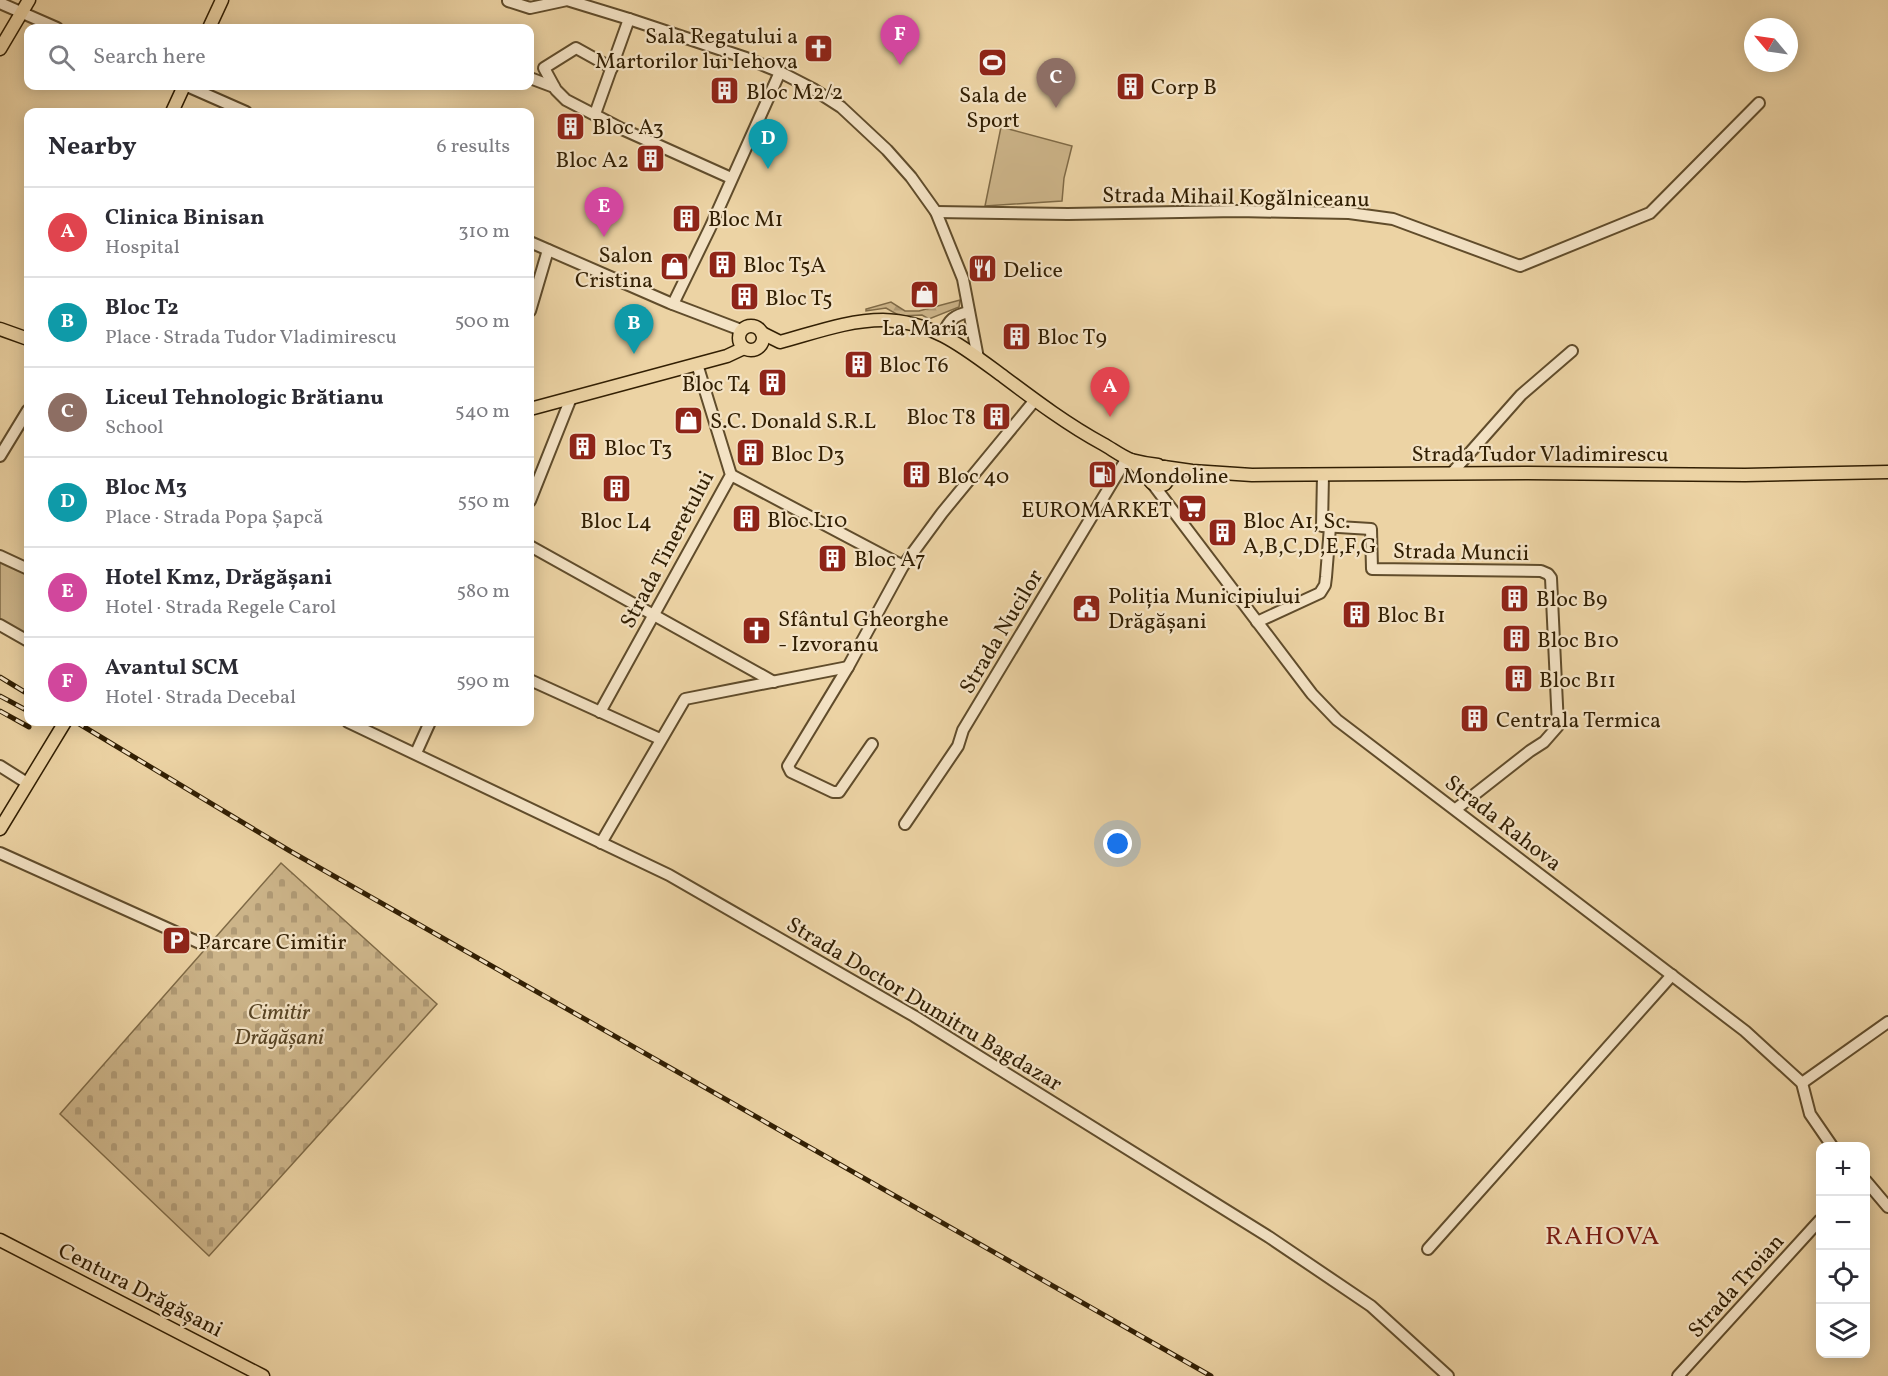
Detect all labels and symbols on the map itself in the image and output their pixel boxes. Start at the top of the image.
pin: F [880,16,920,65]
north arrow [1744,18,1798,72]
place label: Sala Regatului a Martorilor lui Iehova [595,22,798,78]
church icon: Sala Regatului a Martorilor lui Iehova [803,32,835,64]
sports icon: Sala de Sport [977,46,1009,78]
pin: C [1036,58,1076,108]
building icon: Corp B [1114,70,1146,102]
place label: Corp B [1151,73,1217,104]
building icon: Bloc M2/2 [709,75,741,107]
place label: Bloc M2/2 [746,78,843,109]
place label: Sala de Sport [959,81,1027,137]
building icon: Bloc A3 [555,110,587,142]
place label: Bloc A3 [592,113,664,144]
pin: D [748,120,788,169]
building icon: Bloc A2 [634,143,666,175]
place label: Bloc A2 [555,146,629,177]
street label: Strada Mihail Kogălniceanu [1102,181,1370,216]
pin: E [584,188,624,237]
building icon: Bloc M1 [671,202,703,234]
place label: Bloc M1 [708,205,783,236]
place label: Salon Cristina [575,241,653,297]
building icon: Bloc T5A [706,248,738,280]
shop icon: Salon Cristina [658,251,690,283]
place label: Bloc T5A [743,251,826,282]
restaurant icon: Delice [966,253,998,285]
place label: Delice [1003,256,1063,287]
shop icon: La Maria [909,279,941,311]
building icon: Bloc T5 [728,281,760,313]
place label: Bloc T5 [765,284,832,315]
pin: B [614,304,654,354]
place label: La Maria [882,314,968,345]
building icon: Bloc T9 [1000,320,1032,352]
place label: Bloc T9 [1037,323,1107,354]
building icon: Bloc T6 [842,348,874,380]
place label: Bloc T6 [879,351,949,382]
building icon: Bloc T4 [756,367,788,399]
pin: A [1090,368,1130,417]
place label: Bloc T4 [682,370,751,401]
building icon: Bloc T8 [981,400,1013,432]
place label: Bloc T8 [906,403,976,434]
shop icon: S.C. Donald S.R.L [673,404,705,436]
place label: S.C. Donald S.R.L [710,407,876,438]
building icon: Bloc T3 [567,431,599,463]
place label: Bloc T3 [604,434,672,465]
building icon: Bloc D3 [734,437,766,469]
place label: Bloc D3 [771,440,845,471]
street label: Strada Tudor Vladimirescu [1411,440,1669,471]
building icon: Bloc 40 [900,459,932,491]
fuel station icon: Mondoline [1086,459,1118,491]
place label: Bloc 40 [937,462,1009,493]
place label: Mondoline [1123,462,1229,493]
street label: Strada Tineretului [614,466,723,634]
building icon: Bloc L4 [600,472,632,504]
supermarket icon: EUROMARKET [1177,493,1209,525]
place label: EUROMARKET [1021,496,1172,527]
building icon: Bloc L10 [730,503,762,535]
place label: Bloc L10 [767,506,847,537]
place label: Bloc L4 [580,507,652,538]
place label: Bloc A1, Sc. A,B,C,D,E,F,G [1243,507,1377,563]
building icon: Bloc A1, Sc. A,B,C,D,E,F,G [1206,517,1238,549]
street label: Strada Muncii [1392,537,1529,570]
building icon: Bloc A7 [817,542,849,574]
place label: Bloc A7 [854,545,926,576]
street label: Strada Nucilor [953,564,1052,700]
place label: Poliția Municipiului Drăgășani [1108,582,1301,638]
building icon: Bloc B9 [1499,582,1531,614]
place label: Bloc B9 [1536,585,1607,616]
public building icon: Poliția Municipiului Drăgășani [1071,592,1103,624]
building icon: Bloc B1 [1340,598,1372,630]
place label: Bloc B1 [1377,601,1445,632]
place label: Sfântul Gheorghe - Izvoranu [778,605,949,661]
church icon: Sfântul Gheorghe - Izvoranu [741,615,773,647]
building icon: Bloc B10 [1500,623,1532,655]
place label: Bloc B10 [1537,626,1619,657]
building icon: Bloc B11 [1502,663,1534,695]
place label: Bloc B11 [1539,666,1616,697]
building icon: Centrala Termica [1459,703,1491,735]
place label: Centrala Termica [1496,706,1661,737]
street label: Strada Rahova [1437,768,1568,880]
your location [1103,829,1132,858]
street label: Strada Doctor Dumitru Bagdazar [780,910,1068,1100]
parking icon: Parcare Cimitir [161,925,193,957]
place label: Parcare Cimitir [198,928,346,959]
park label: Cimitir Drăgășani [234,998,324,1054]
district label: RAHOVA [1545,1219,1661,1255]
street label: Strada Troian [1682,1228,1792,1346]
street label: Centura Drăgășani [52,1236,228,1346]

